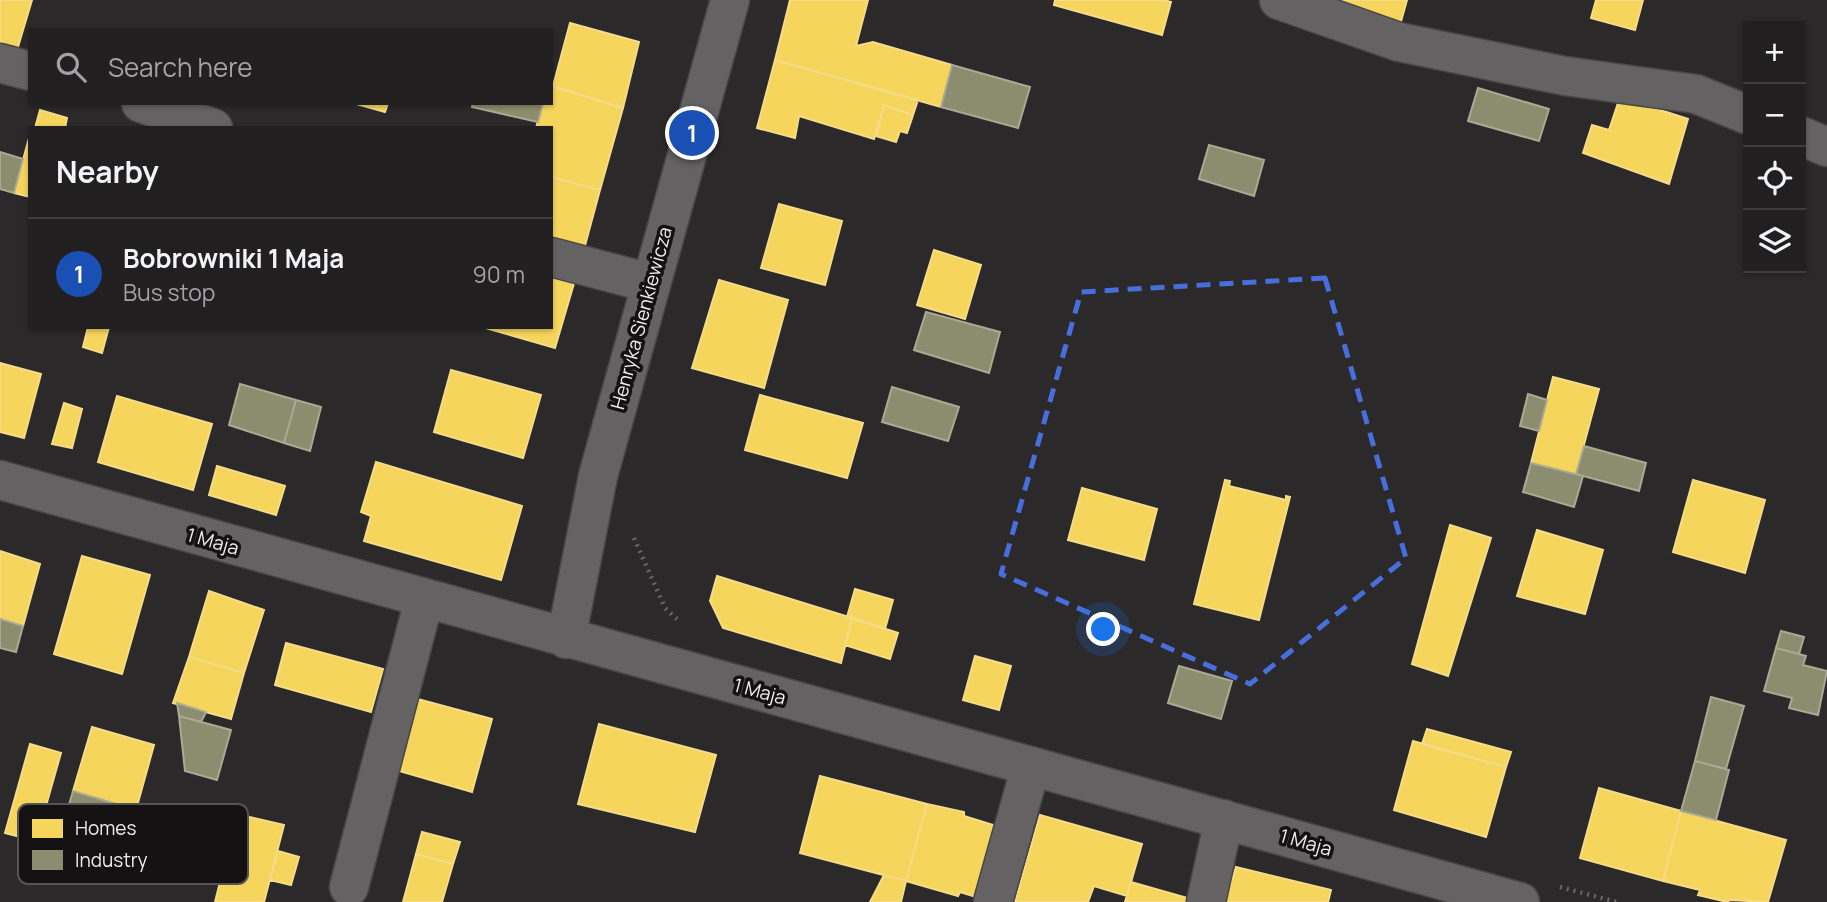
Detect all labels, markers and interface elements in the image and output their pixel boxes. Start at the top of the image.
map controls [1743,21,1806,273]
button: + [1743,21,1806,84]
search box [28,28,553,105]
icon: search [52,48,90,86]
text: Search here [108,49,253,85]
button: − [1743,84,1806,147]
pin: 1 [669,107,715,159]
button: locate [1743,147,1806,210]
text: Nearby [56,151,159,192]
button: layers [1743,210,1806,273]
street label: Henryka Sienkiewicza [604,224,678,412]
text: Bobrowniki 1 Maja [123,240,344,276]
text: 1 [74,258,84,290]
text: 90 m [473,258,525,290]
text: Bus stop [123,276,215,308]
street label: 1 Maja [184,521,242,561]
your location [1086,612,1120,646]
street label: 1 Maja [731,672,789,710]
legend [18,804,248,884]
text: Homes [75,815,136,841]
street label: 1 Maja [1277,822,1335,862]
text: Industry [75,847,148,873]

